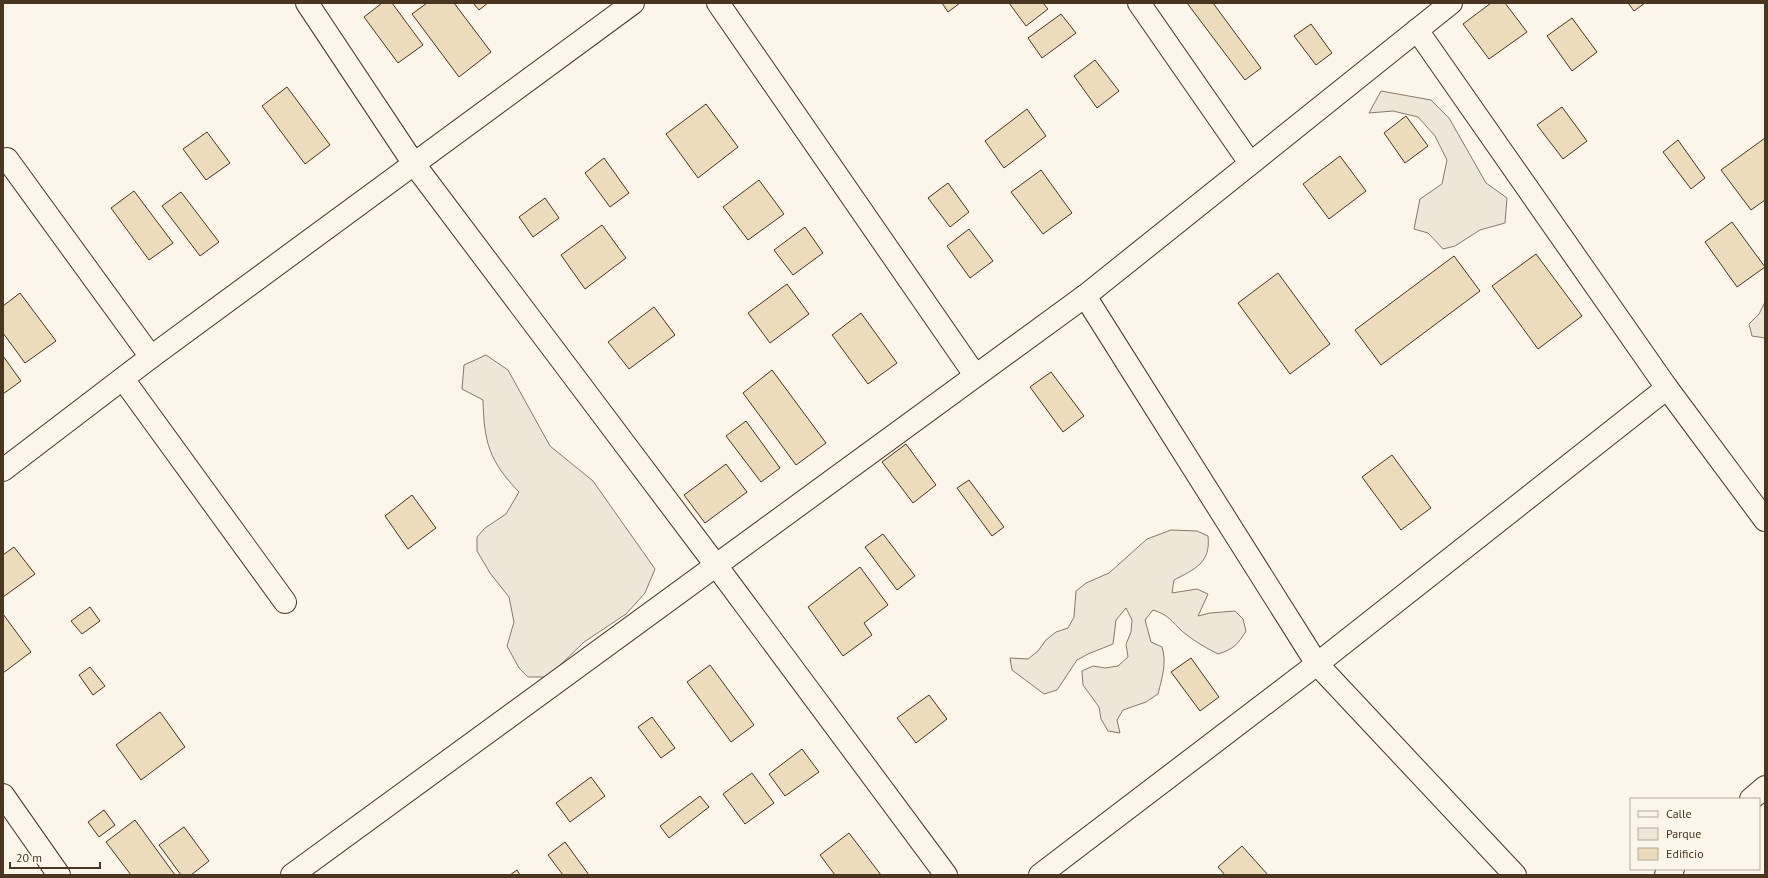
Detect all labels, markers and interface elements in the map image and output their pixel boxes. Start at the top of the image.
legend [1630,798,1760,870]
text: Calle [1666,806,1692,821]
text: Parque [1666,826,1701,841]
scale bar [10,844,100,870]
text: Edificio [1666,846,1704,861]
text: 20 m [16,850,42,865]

